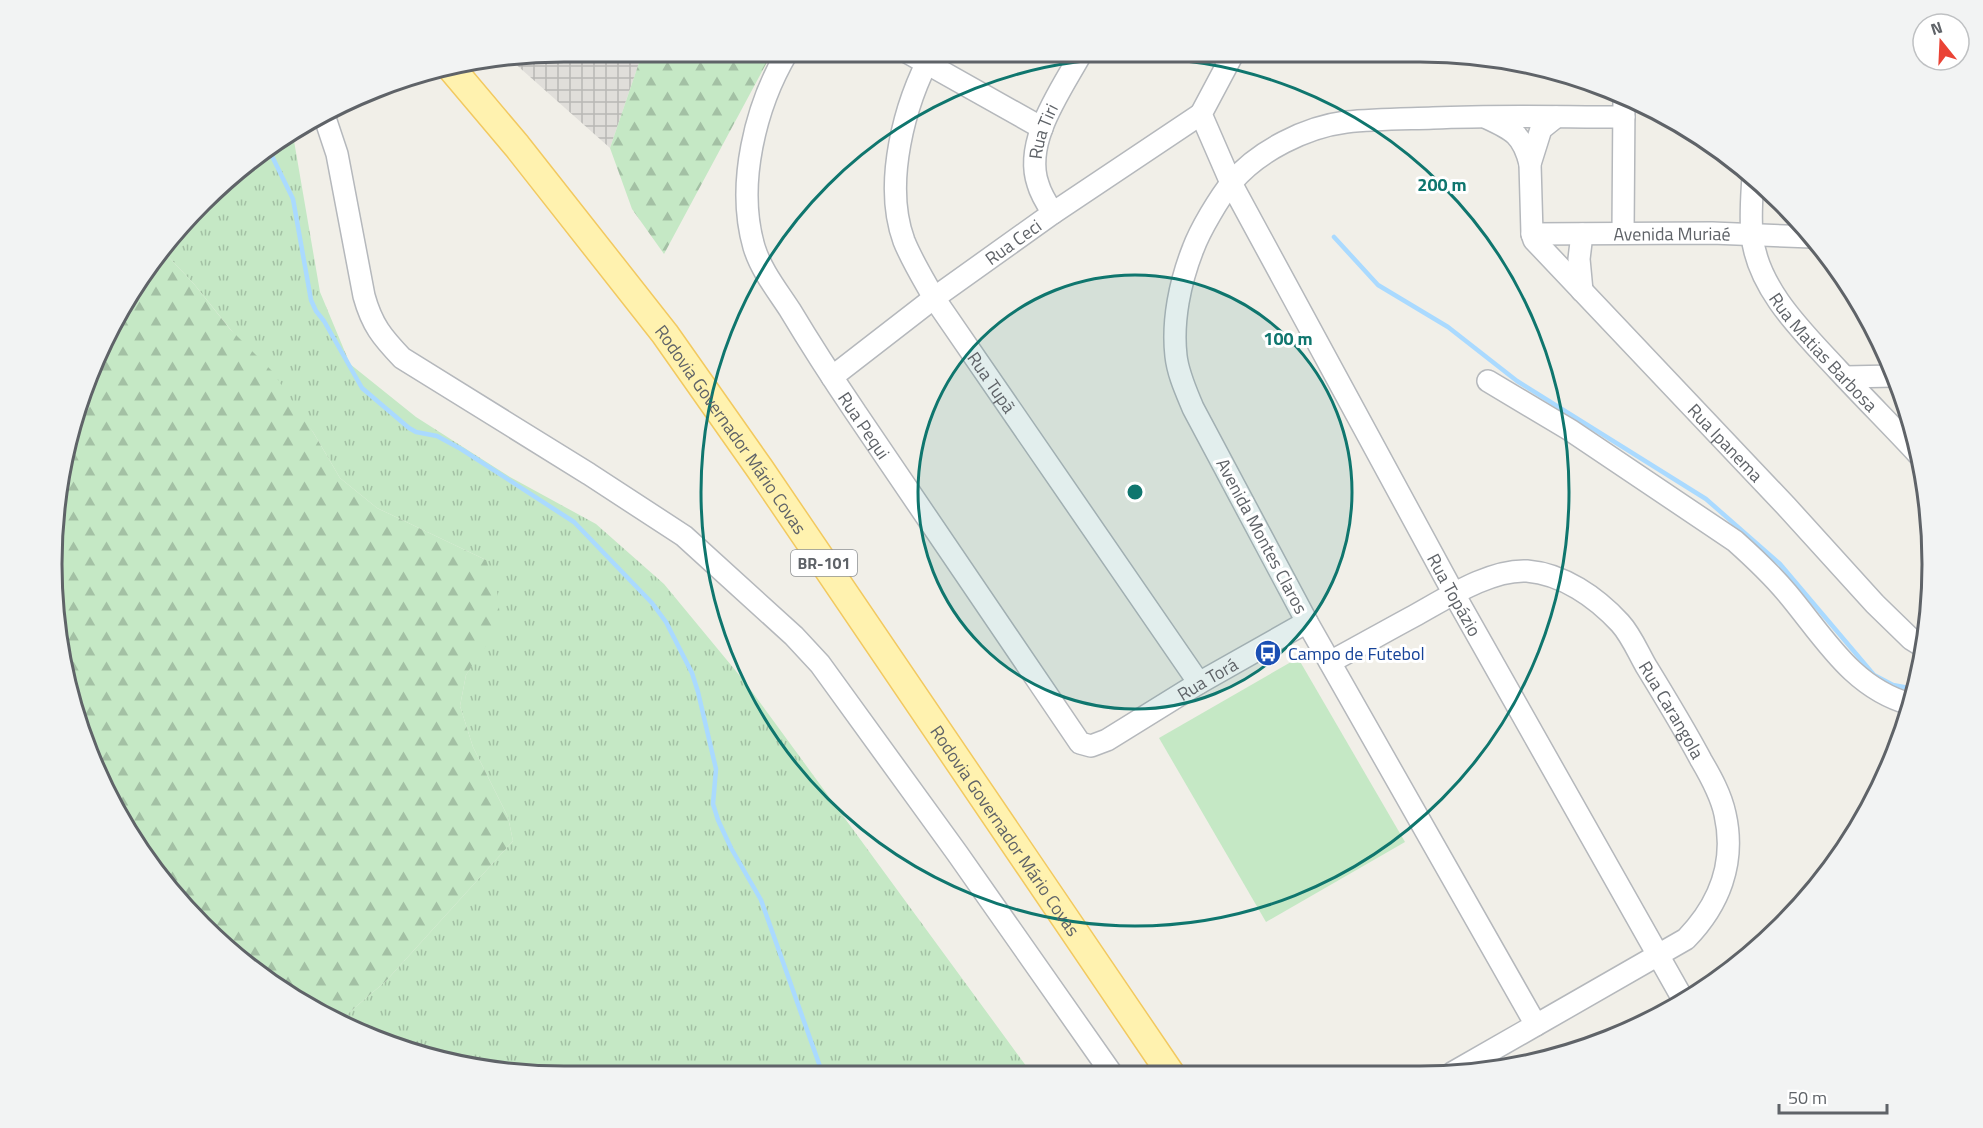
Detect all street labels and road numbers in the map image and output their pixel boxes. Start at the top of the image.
street label: Rua Tiri [1021,99,1064,160]
street label: Rua Ceci [979,212,1047,271]
street label: Avenida Muriaé [1613,219,1731,247]
street label: Rua Matias Barbosa [1763,287,1884,418]
street label: Rodovia Governador Mário Covas [649,319,814,539]
street label: Rua Tupã [961,346,1023,419]
street label: Rua Pequi [832,386,897,464]
street label: Rua Ipanema [1682,397,1770,488]
street label: Avenida Montes Claros [1210,453,1314,619]
street label: Rua Topázio [1421,548,1489,641]
road number: BR-101 [791,550,857,576]
street label: Rua Torá [1172,650,1243,707]
street label: Rua Carangola [1632,656,1711,763]
street label: Rodovia Governador Mário Covas [924,719,1087,941]

